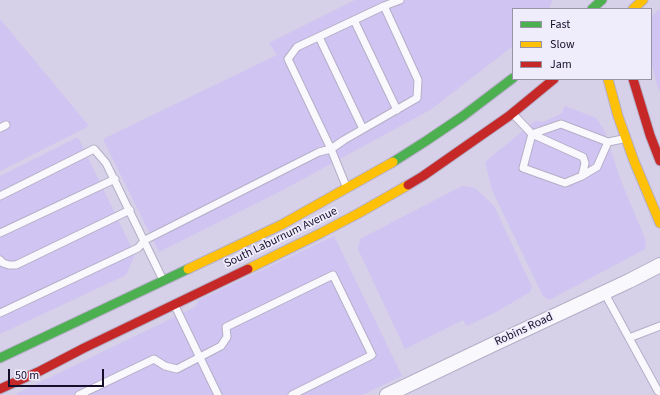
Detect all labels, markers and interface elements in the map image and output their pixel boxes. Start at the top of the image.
legend [512,8,652,80]
text: Fast [550,16,570,33]
text: Slow [550,36,575,53]
text: Jam [550,56,572,73]
street label: South Laburnum Avenue [222,204,340,272]
street label: Robins Road [493,310,555,350]
scale bar [10,361,106,387]
text: 50 m [15,367,39,384]

